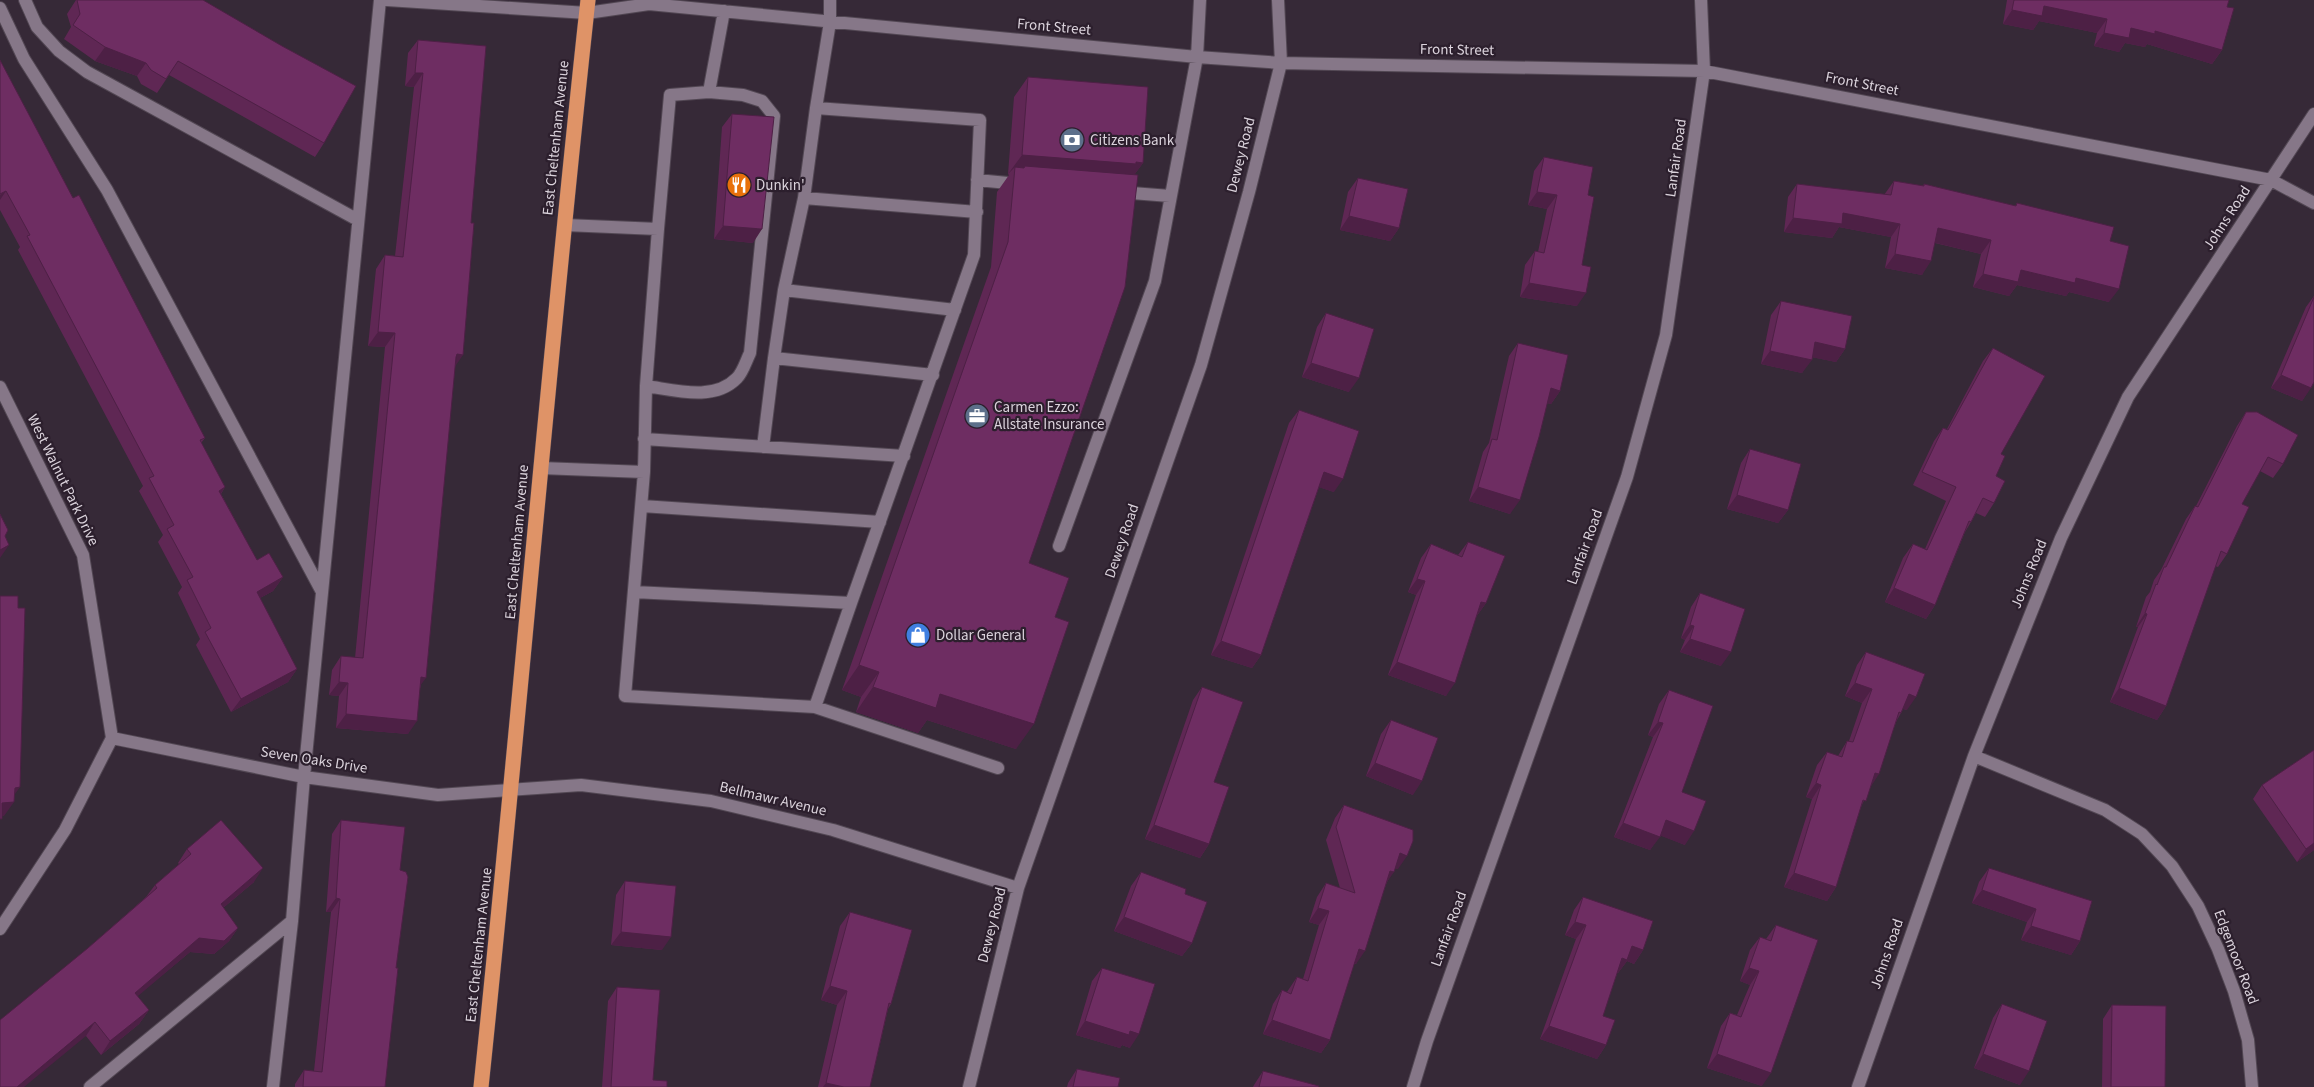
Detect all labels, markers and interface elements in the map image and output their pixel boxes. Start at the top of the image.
street label: Front Street [1016,13,1092,41]
street label: Front Street [1420,39,1494,61]
street label: East Cheltenham Avenue [537,60,575,216]
street label: Front Street [1824,67,1900,101]
street label: Dewey Road [1221,115,1261,195]
street label: Lanfair Road [1660,118,1692,198]
bank icon: Citizens Bank [1059,127,1085,153]
place label: Citizens Bank [1090,130,1175,151]
restaurant icon: Dunkin' [726,172,752,198]
place label: Dunkin' [756,175,805,196]
street label: Johns Road [2198,182,2256,254]
place label: Carmen Ezzo: Allstate Insurance [994,397,1104,435]
office icon: Carmen Ezzo: Allstate Insurance [964,403,990,429]
street label: West Walnut Park Drive [22,411,104,549]
street label: East Cheltenham Avenue [500,464,534,620]
street label: Dewey Road [1100,501,1144,581]
street label: Lanfair Road [1562,506,1608,588]
street label: Johns Road [2006,536,2052,612]
shop icon: Dollar General [905,622,931,648]
place label: Dollar General [936,625,1026,646]
street label: Seven Oaks Drive [259,741,369,779]
street label: Bellmawr Avenue [717,776,829,822]
street label: East Cheltenham Avenue [460,867,498,1023]
street label: Dewey Road [972,885,1012,965]
street label: Lanfair Road [1426,888,1472,970]
street label: Edgemoor Road [2208,907,2264,1007]
street label: Johns Road [1865,916,1909,992]

